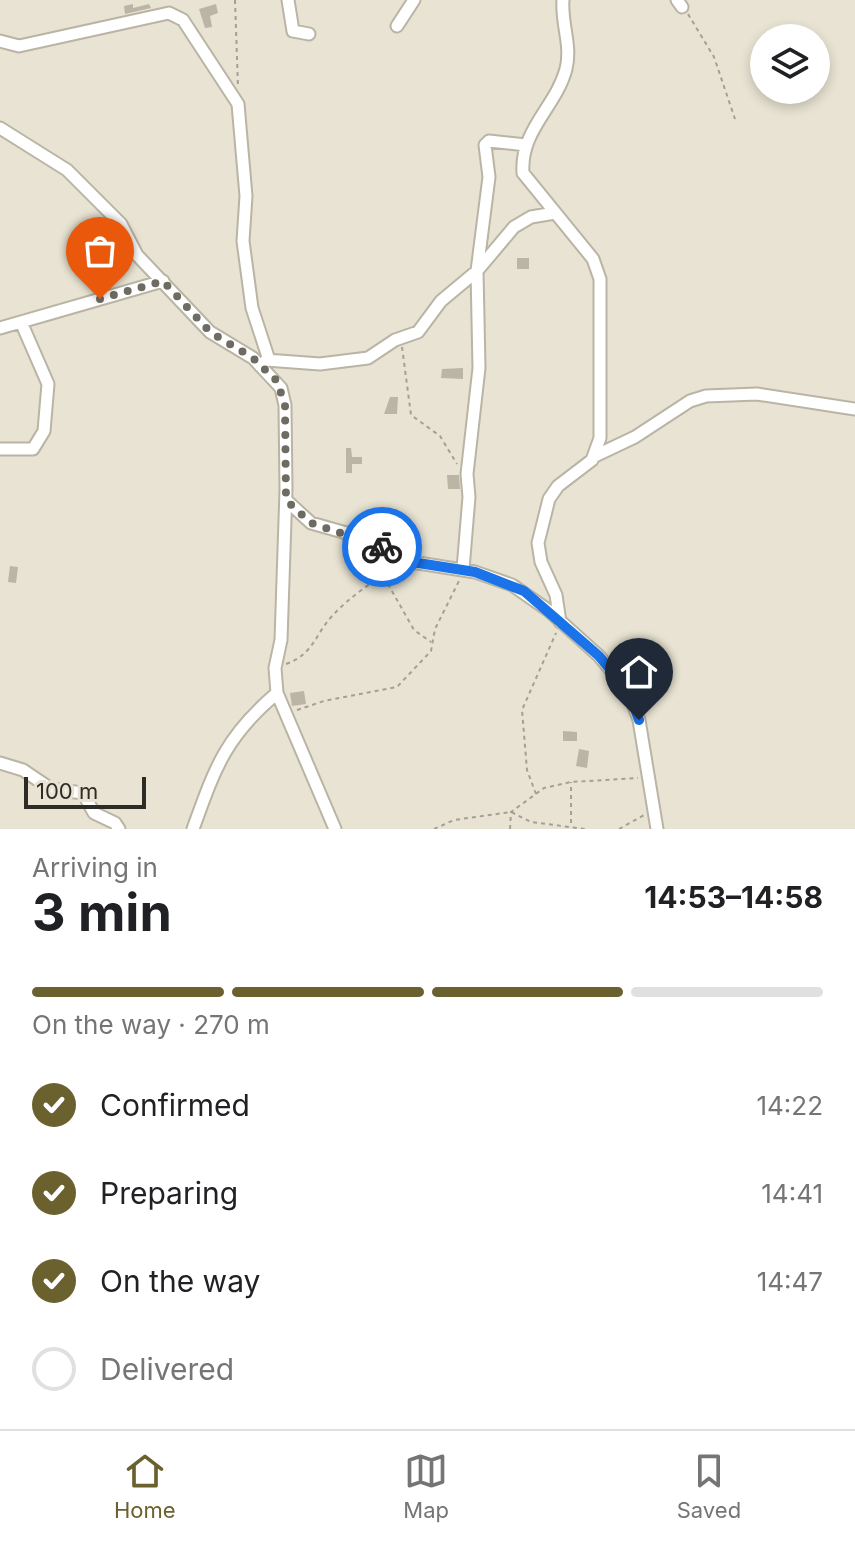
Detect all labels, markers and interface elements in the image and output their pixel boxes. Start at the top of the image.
map controls [750,24,830,104]
button: layers [750,24,830,104]
pin [66,217,134,299]
icon: bag [78,229,122,273]
courier [342,507,422,587]
icon: bike [360,525,404,569]
pin [605,638,673,720]
icon: home [617,650,661,694]
scale bar [24,773,146,809]
text: 100 m [36,778,98,804]
text: Arriving in [32,852,158,883]
text: 14:53–14:58 [644,879,823,915]
text: 3 min [32,881,172,944]
text: On the way · 270 m [32,1009,270,1040]
icon: check [32,1083,76,1127]
text: Confirmed [100,1087,250,1123]
text: 14:22 [756,1090,823,1121]
icon: check [32,1171,76,1215]
text: Preparing [100,1175,238,1211]
text: 14:41 [761,1178,823,1209]
icon: check [32,1259,76,1303]
text: On the way [100,1263,260,1299]
text: 14:47 [757,1266,823,1297]
text: Delivered [100,1351,234,1387]
tab: Home [114,1449,176,1523]
tab: Map [403,1449,449,1523]
tab: Saved [677,1449,741,1523]

